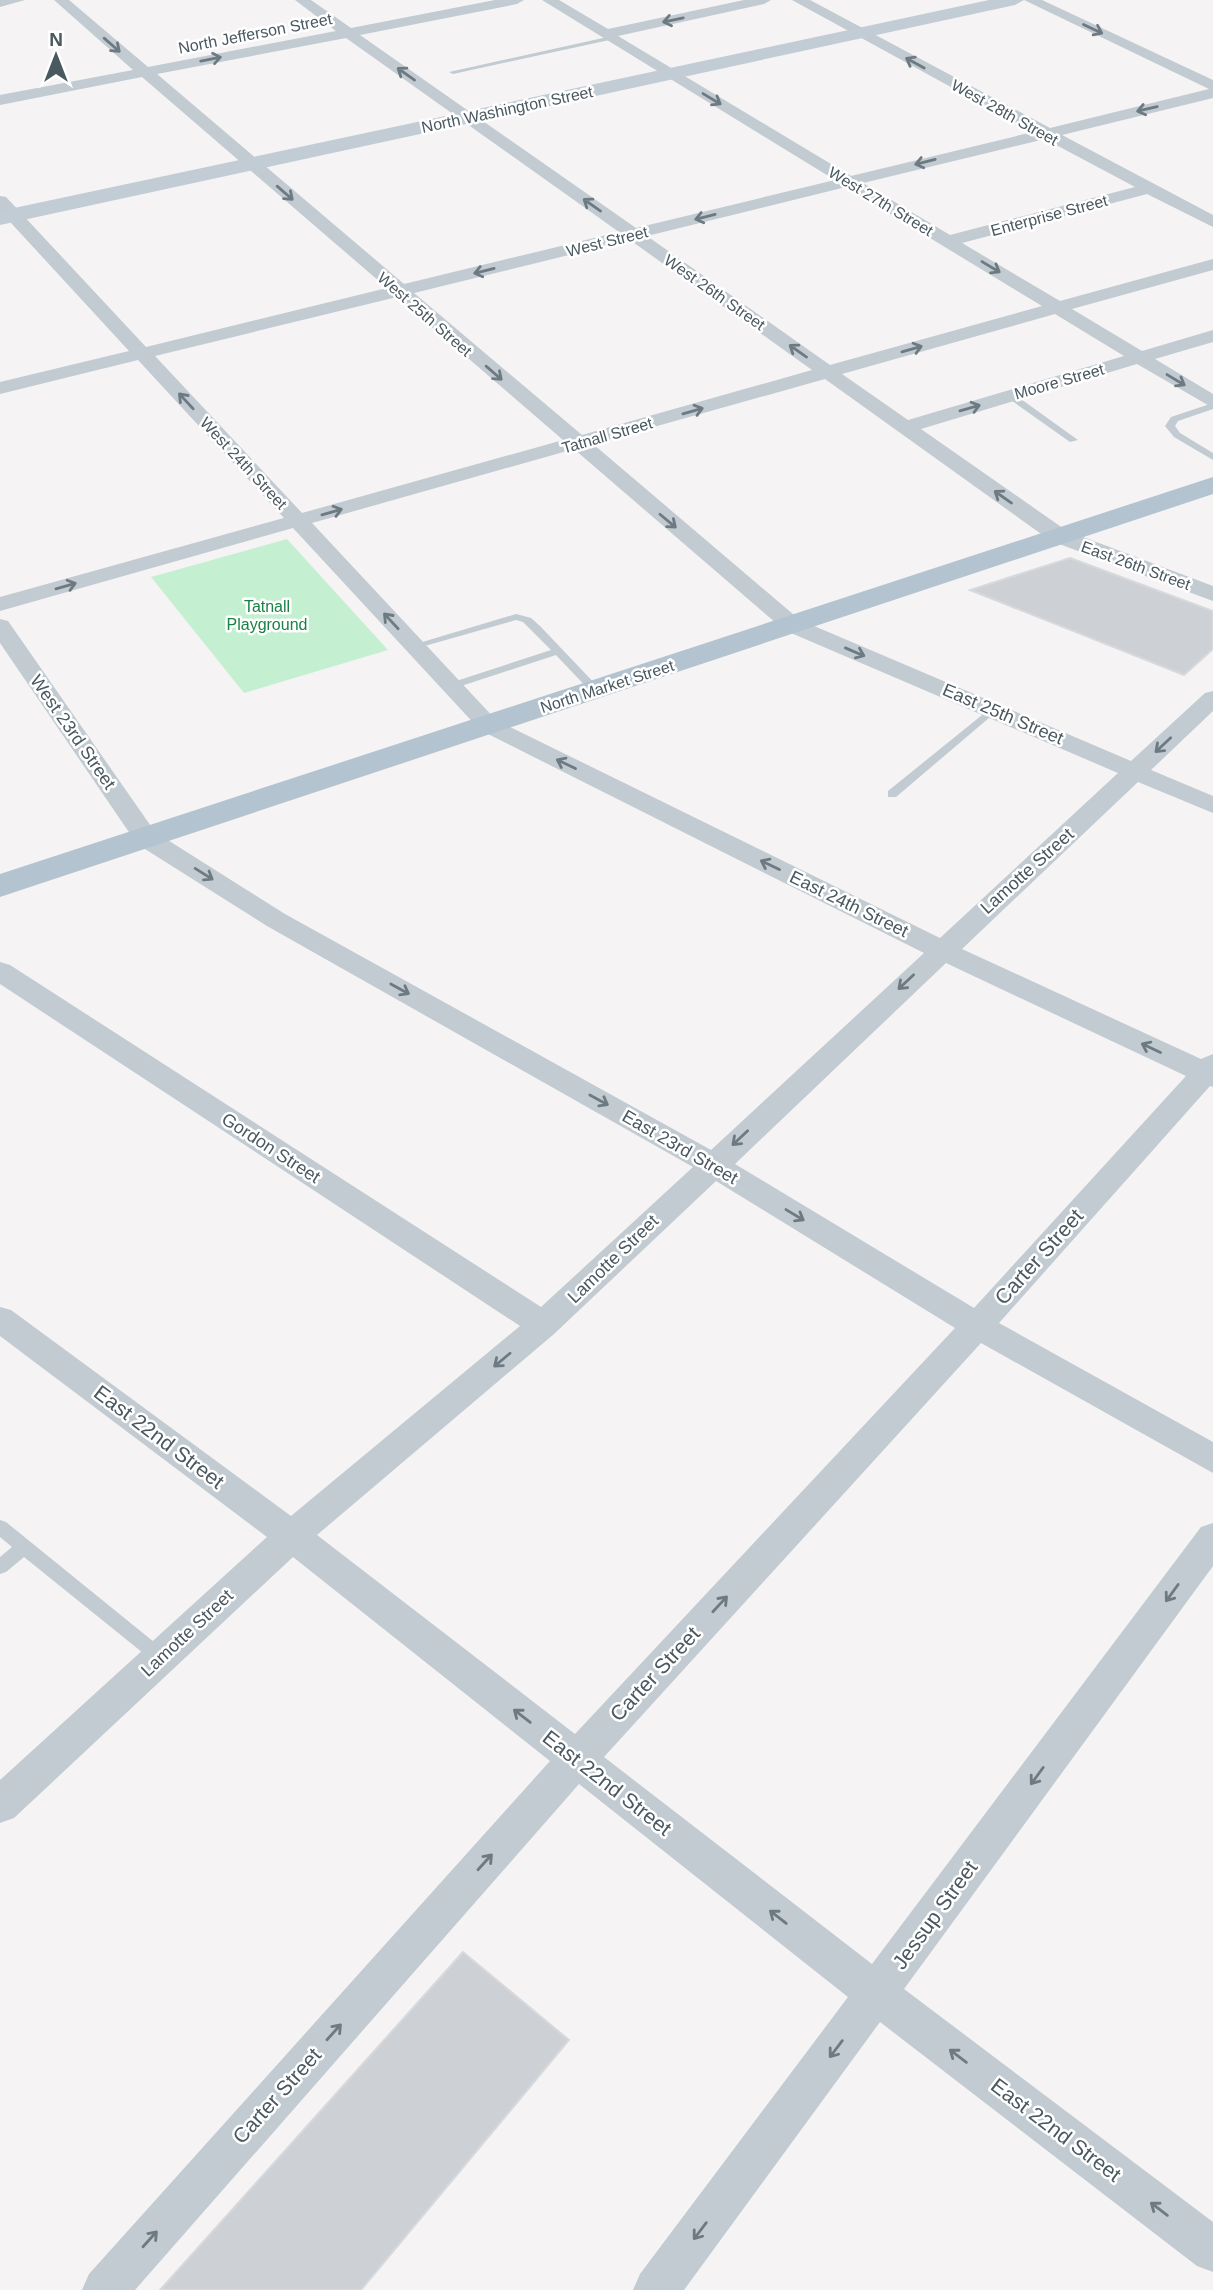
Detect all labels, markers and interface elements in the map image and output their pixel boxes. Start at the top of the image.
street label: North Jefferson Street [177,10,334,57]
one-way arrow [662,13,685,27]
north arrow [21,21,91,91]
one-way arrow [1082,23,1103,36]
text: N [49,29,63,50]
one-way arrow [103,37,121,52]
one-way arrow [199,52,222,66]
one-way arrow [906,56,926,70]
one-way arrow [397,67,416,81]
street label: West 28th Street [949,76,1061,149]
street label: North Washington Street [420,83,595,136]
one-way arrow [702,92,722,106]
one-way arrow [1136,103,1158,116]
one-way arrow [915,156,937,169]
street label: West 27th Street [825,164,937,240]
one-way arrow [275,185,293,201]
street label: Enterprise Street [989,192,1110,239]
one-way arrow [583,198,602,213]
one-way arrow [694,211,716,224]
street label: West Street [565,223,650,260]
street label: West 26th Street [661,251,769,334]
one-way arrow [981,260,1001,274]
one-way arrow [473,265,495,278]
street label: West 25th Street [374,269,476,360]
one-way arrow [901,342,923,355]
one-way arrow [789,344,808,358]
street label: Moore Street [1012,360,1106,402]
one-way arrow [485,365,503,381]
one-way arrow [1166,373,1186,387]
one-way arrow [178,393,195,410]
one-way arrow [959,400,981,413]
one-way arrow [681,403,703,416]
street label: West 24th Street [197,414,291,513]
street label: Tatnall Street [560,414,655,457]
one-way arrow [994,490,1013,504]
one-way arrow [321,504,343,517]
one-way arrow [658,513,676,528]
street label: East 26th Street [1079,538,1193,593]
one-way arrow [54,579,77,592]
park label: Tatnall Playground [227,598,307,633]
one-way arrow [383,613,400,630]
one-way arrow [843,646,865,659]
street label: North Market Street [538,657,677,716]
street label: West 23rd Street [26,671,120,793]
street label: East 25th Street [940,680,1066,748]
one-way arrow [1155,737,1172,754]
one-way arrow [556,757,577,770]
street label: Lamotte Street [976,824,1078,918]
one-way arrow [760,858,781,871]
street label: East 24th Street [787,867,911,941]
one-way arrow [194,868,214,882]
one-way arrow [898,974,915,991]
one-way arrow [390,982,410,996]
one-way arrow [1141,1041,1162,1054]
one-way arrow [588,1094,609,1107]
street label: East 23rd Street [619,1106,741,1188]
street label: Gordon Street [218,1109,324,1187]
one-way arrow [731,1130,749,1146]
street label: Carter Street [990,1204,1087,1309]
one-way arrow [785,1208,805,1222]
street label: Lamotte Street [564,1211,662,1307]
one-way arrow [493,1352,511,1367]
street label: East 22nd Street [90,1380,229,1493]
one-way arrow [1165,1583,1180,1602]
street label: Lamotte Street [137,1585,237,1681]
one-way arrow [712,1596,729,1613]
street label: Carter Street [605,1622,704,1725]
one-way arrow [513,1709,532,1724]
street label: East 22nd Street [539,1725,676,1840]
one-way arrow [1030,1766,1045,1785]
one-way arrow [477,1854,493,1872]
street label: Jessup Street [888,1856,982,1973]
one-way arrow [769,1910,788,1925]
one-way arrow [326,2024,342,2042]
one-way arrow [828,2039,843,2058]
street label: Carter Street [228,2043,325,2148]
one-way arrow [949,2049,968,2064]
street label: East 22nd Street [987,2073,1126,2186]
one-way arrow [1150,2201,1168,2216]
one-way arrow [693,2222,708,2241]
one-way arrow [142,2230,158,2248]

